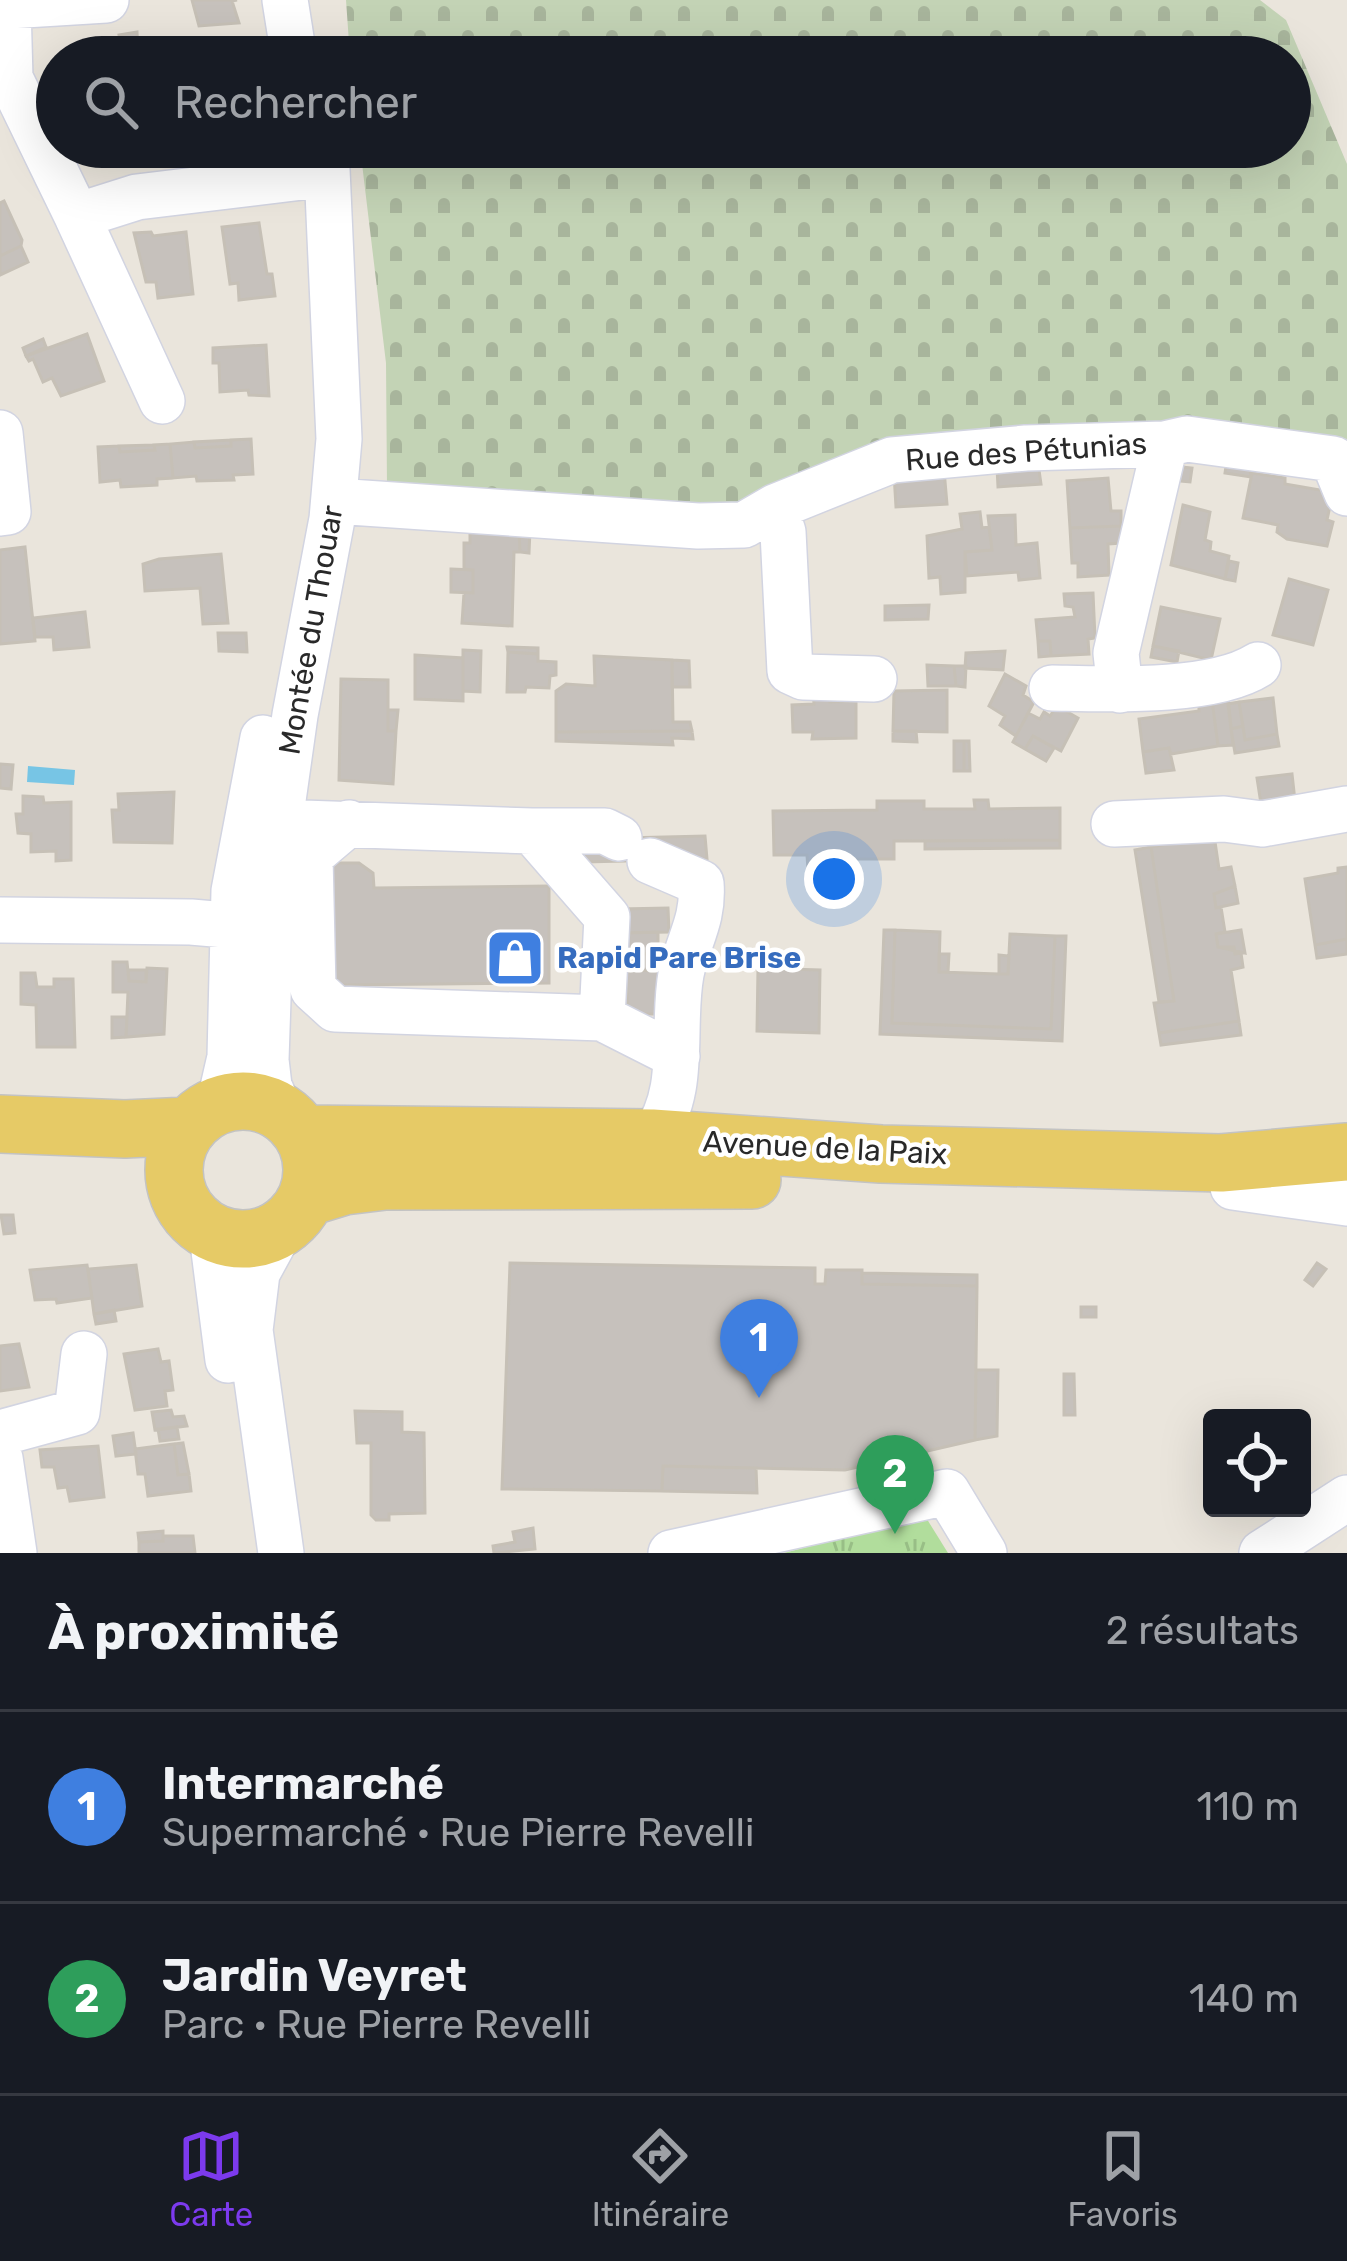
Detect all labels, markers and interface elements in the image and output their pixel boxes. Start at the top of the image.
search box [36,36,1311,168]
icon: search [78,69,144,135]
text: Rechercher [174,76,417,129]
street label: Rue des Pétunias [904,426,1148,478]
street label: Montée du Thouar [271,502,351,757]
your location [804,849,864,909]
shop icon: Rapid Pare Brise [484,927,546,989]
place label: Rapid Pare Brise [557,940,801,976]
street label: Avenue de la Paix [702,1124,948,1172]
pin: 1 [720,1299,798,1398]
map controls [1203,1409,1311,1517]
button: locate [1203,1409,1311,1517]
pin: 2 [856,1435,934,1534]
text: À proximité [48,1601,339,1662]
text: 2 résultats [1106,1608,1299,1654]
text: Intermarché [162,1757,444,1810]
text: 1 [77,1784,97,1830]
text: 110 m [1197,1784,1299,1830]
text: Supermarché · Rue Pierre Revelli [162,1810,754,1856]
text: Jardin Veyret [162,1949,467,2002]
text: 2 [74,1976,100,2022]
text: 140 m [1189,1976,1299,2022]
text: Parc · Rue Pierre Revelli [162,2002,591,2048]
tab: Carte [169,2123,253,2234]
tab: Itinéraire [592,2123,729,2234]
tab: Favoris [1068,2123,1178,2234]

